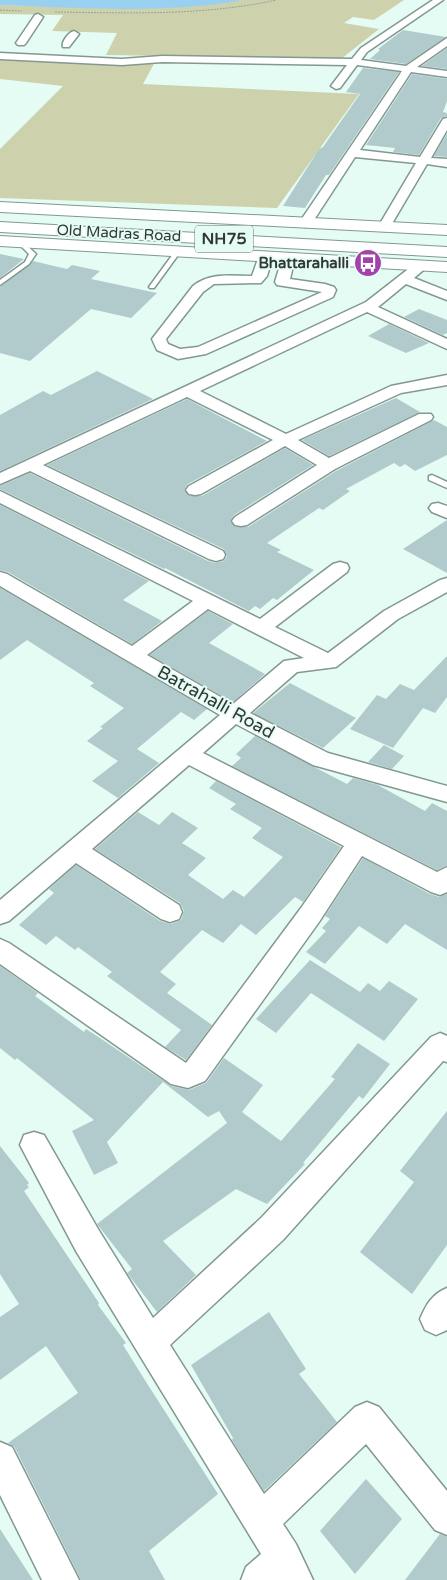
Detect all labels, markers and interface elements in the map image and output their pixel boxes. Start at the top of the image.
street label: Old Madras Road [56,221,182,245]
road number: NH75 [195,225,253,252]
bus stop icon: Bhattarahalli [353,248,383,278]
place label: Bhattarahalli [258,254,349,272]
street label: Batrahalli Road [154,661,278,743]

